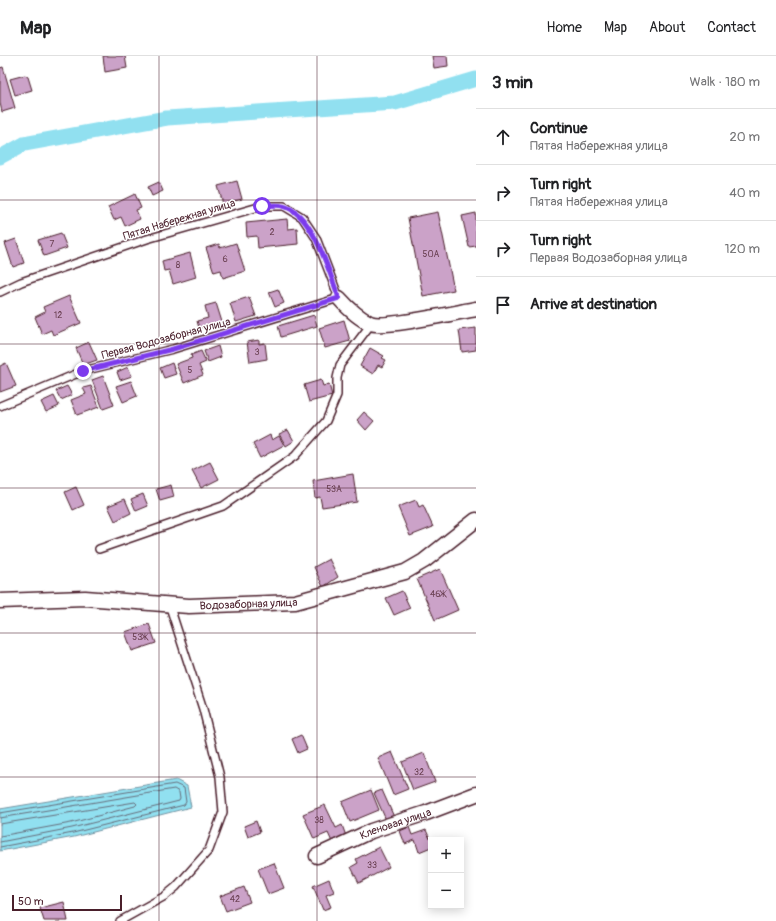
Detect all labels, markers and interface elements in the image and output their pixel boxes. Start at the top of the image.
text: Map [20,16,51,40]
text: Home [547,19,582,36]
text: Map [604,19,627,36]
text: About [649,19,685,36]
text: Contact [707,19,756,36]
text: 3 min [492,72,533,93]
text: Walk · 180 m [690,74,760,90]
text: Continue [530,119,588,138]
icon: ahead [492,126,514,148]
text: 20 m [729,129,760,145]
text: Пятая Набережная улица [530,138,668,154]
text: Turn right [530,175,591,194]
icon: right [492,182,514,204]
text: 40 m [729,185,760,201]
text: Пятая Набережная улица [530,194,668,210]
street label: Пятая Набережная улица [121,196,237,243]
route start [253,197,271,215]
house number: 2 [269,227,275,238]
text: Turn right [530,231,591,250]
icon: right [492,238,514,260]
house number: 7 [50,239,55,250]
text: 120 m [724,241,760,257]
house number: 50А [423,249,440,260]
text: Первая Водозаборная улица [530,250,687,266]
house number: 6 [222,254,228,265]
house number: 8 [176,260,181,271]
icon: arrive [492,294,514,316]
text: Arrive at destination [530,295,657,314]
house number: 12 [54,310,62,321]
street label: Первая Водозаборная улица [100,315,232,362]
house number: 3 [254,347,260,358]
route end [74,362,92,380]
house number: 5 [188,365,193,376]
house number: 53А [326,484,342,495]
house number: 46Ж [430,589,448,600]
street label: Водозаборная улица [199,596,298,613]
house number: 53Ж [132,632,149,643]
house number: 32 [414,767,424,778]
street label: Кленовая улица [358,806,433,842]
house number: 38 [314,815,324,826]
map controls [428,837,464,909]
button: + [428,837,464,873]
house number: 33 [367,860,377,871]
button: − [428,873,464,909]
scale bar [12,893,122,912]
house number: 42 [230,894,240,905]
text: 50 m [18,895,44,908]

